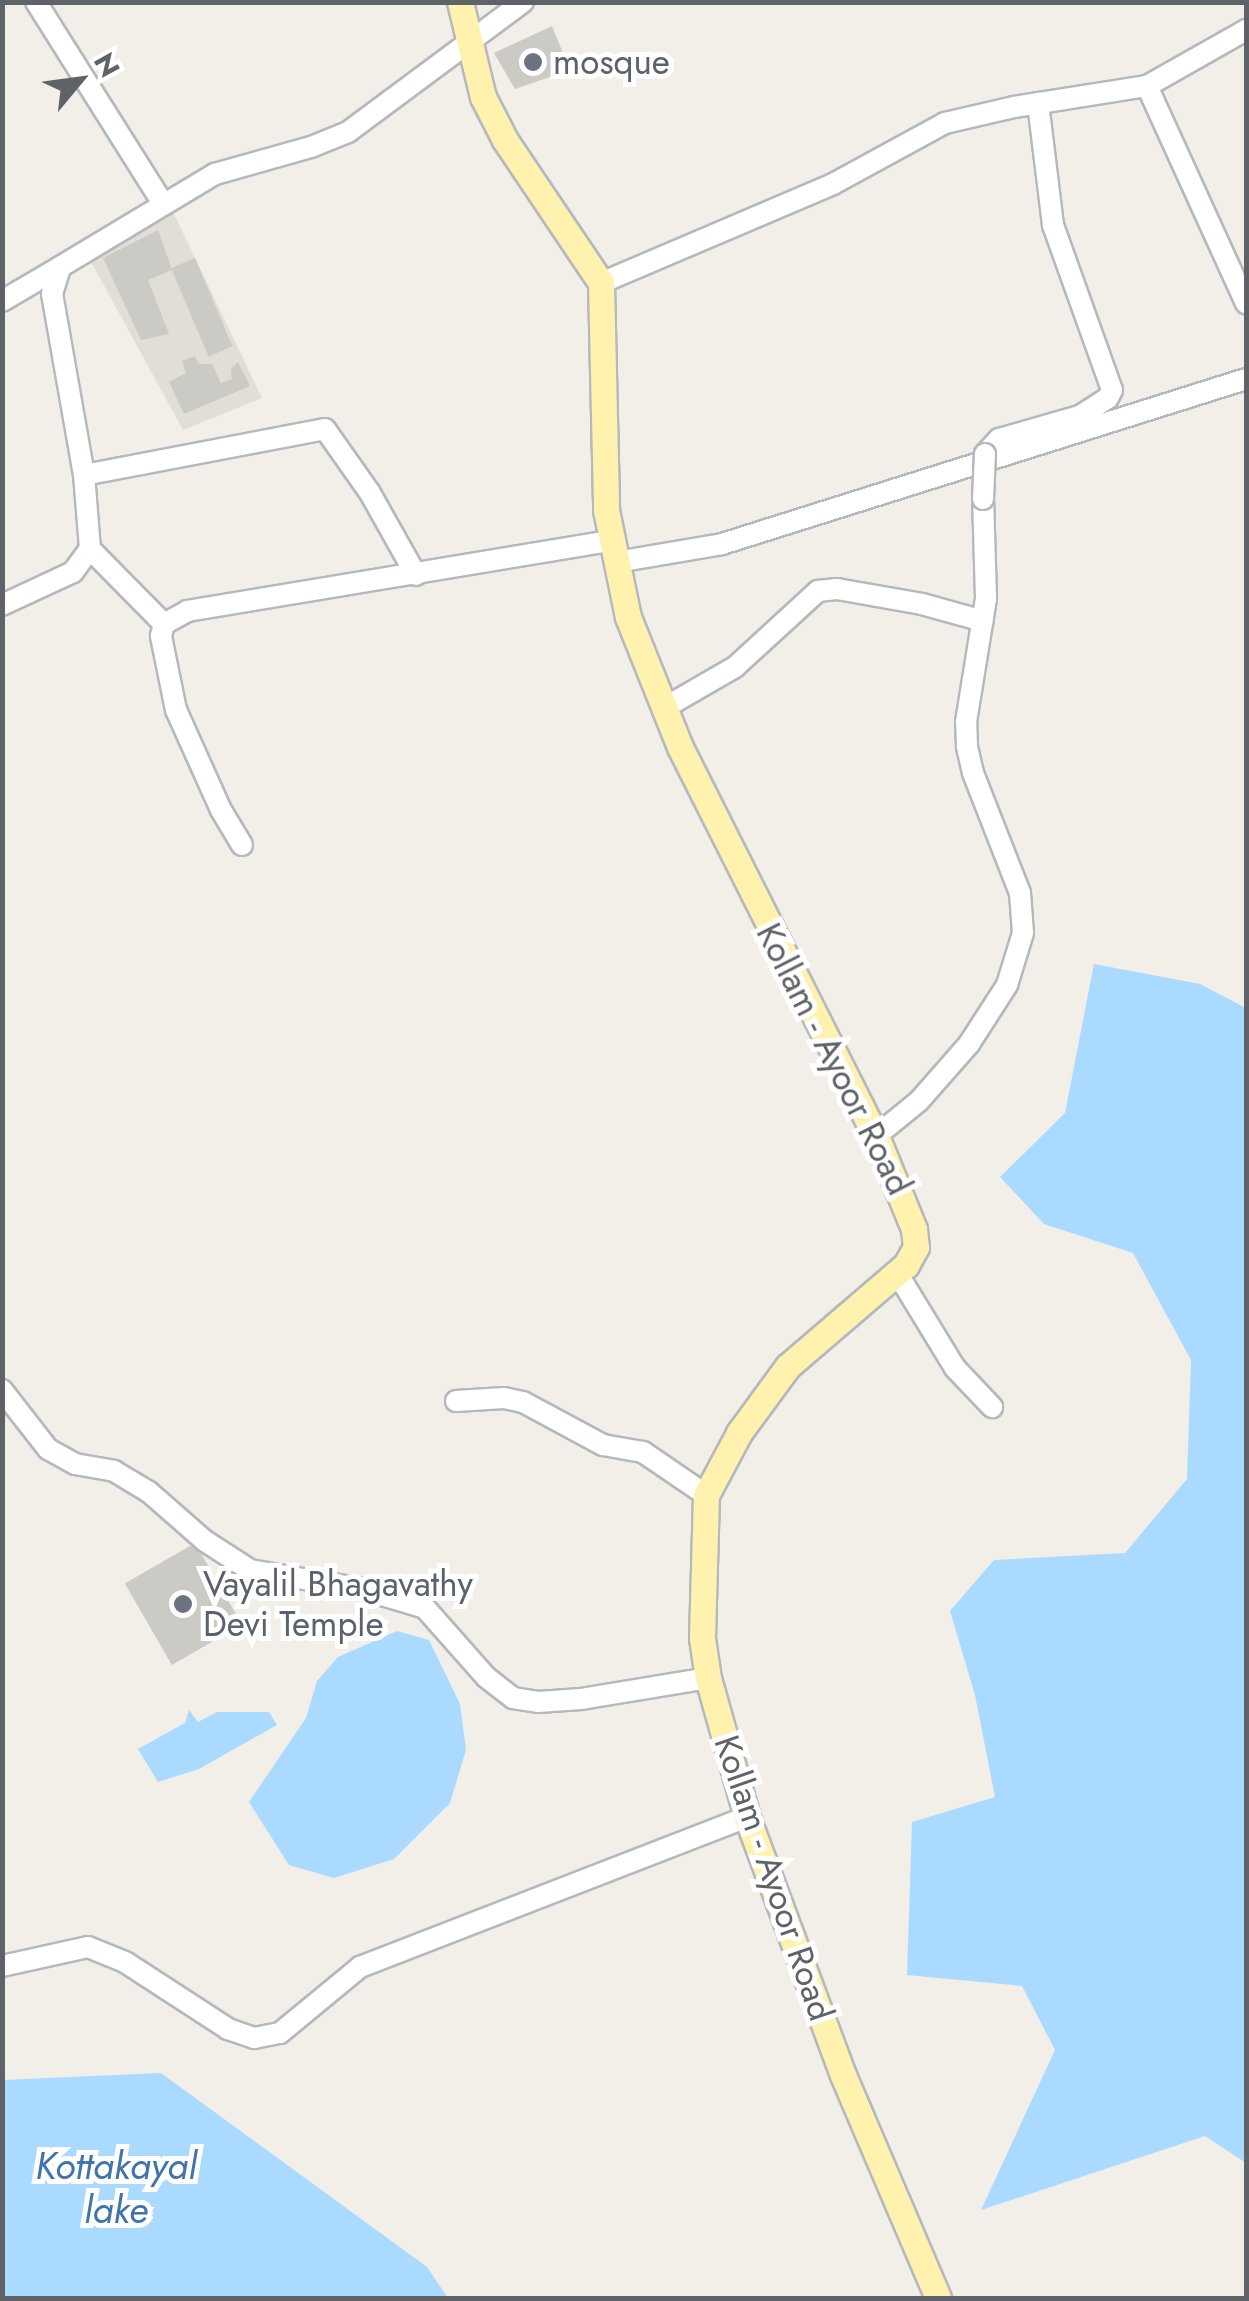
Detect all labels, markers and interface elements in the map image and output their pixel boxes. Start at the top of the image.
north arrow [30,30,130,130]
place label: mosque [553,41,670,83]
text: N [83,46,130,85]
marker: mosque [522,51,544,73]
street label: Kollam - Ayoor Road [747,916,921,1202]
place label: Vayalil Bhagavathy Devi Temple [203,1563,473,1645]
marker: Vayalil Bhagavathy Devi Temple [172,1593,194,1615]
street label: Kollam - Ayoor Road [705,1730,843,2026]
water label: Kottakayal lake [35,2143,197,2232]

